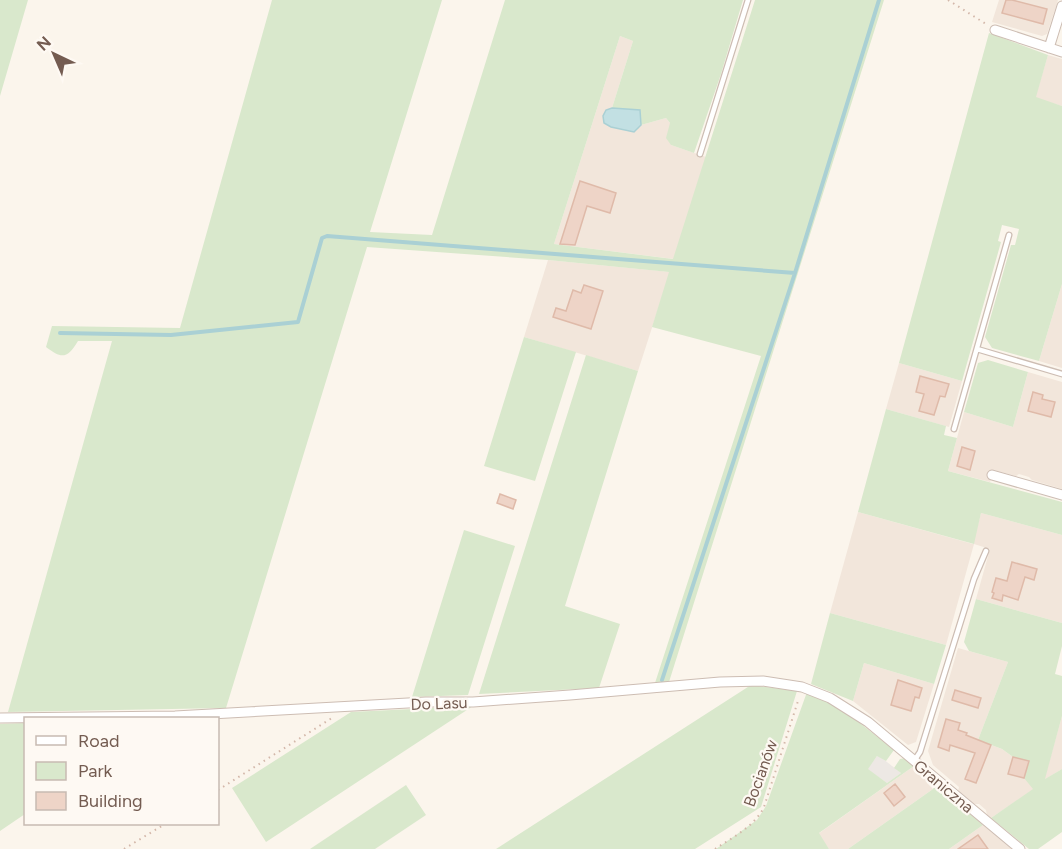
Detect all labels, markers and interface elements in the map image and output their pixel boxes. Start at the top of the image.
north arrow [24,24,84,84]
text: N [33,32,55,55]
street label: Do Lasu [410,693,468,714]
legend [24,717,219,825]
text: Road [78,730,119,752]
street label: Bocianów [740,737,782,809]
street label: Graniczna [910,756,977,817]
text: Park [78,760,113,782]
text: Building [78,790,143,812]

